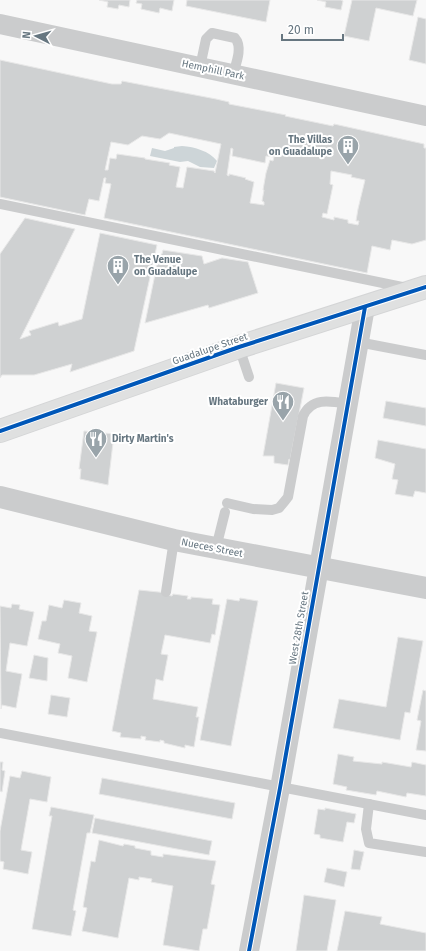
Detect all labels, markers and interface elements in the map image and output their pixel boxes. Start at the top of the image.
north arrow [16,16,56,56]
scale bar [282,16,343,42]
text: 20 m [288,23,314,37]
text: N [20,31,33,39]
street label: Hemphill Park [181,58,246,83]
building icon: The Villas on Guadalupe [335,133,361,166]
place label: The Villas on Guadalupe [269,134,332,158]
building icon: The Venue on Guadalupe [105,253,131,286]
place label: The Venue on Guadalupe [134,254,198,278]
street label: Guadalupe Street [171,330,250,368]
restaurant icon: Whataburger [270,389,296,422]
place label: Whataburger [209,396,269,408]
restaurant icon: Dirty Martin's [83,426,109,459]
place label: Dirty Martin's [112,433,174,445]
street label: Nueces Street [180,536,244,560]
street label: West 28th Street [287,590,311,666]

